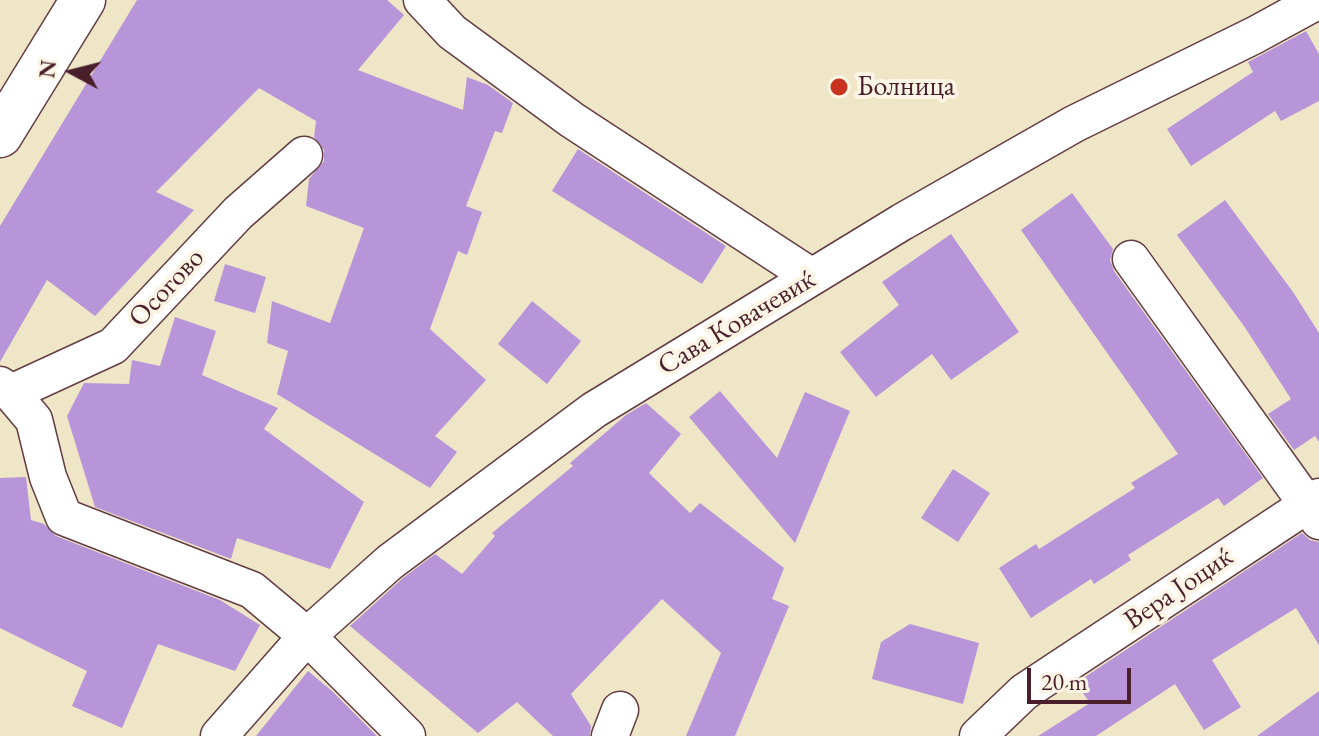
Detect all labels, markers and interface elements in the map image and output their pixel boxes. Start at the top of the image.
north arrow [32,32,112,112]
text: N [32,58,63,80]
place label: Болница [857,70,955,104]
marker: Болница [828,76,850,98]
street label: Осогово [122,242,212,334]
street label: Сава Ковачевиќ [652,263,822,383]
street label: Вера Јоциќ [1118,540,1240,638]
scale bar [1031,652,1135,702]
text: 20 m [1041,666,1088,697]

